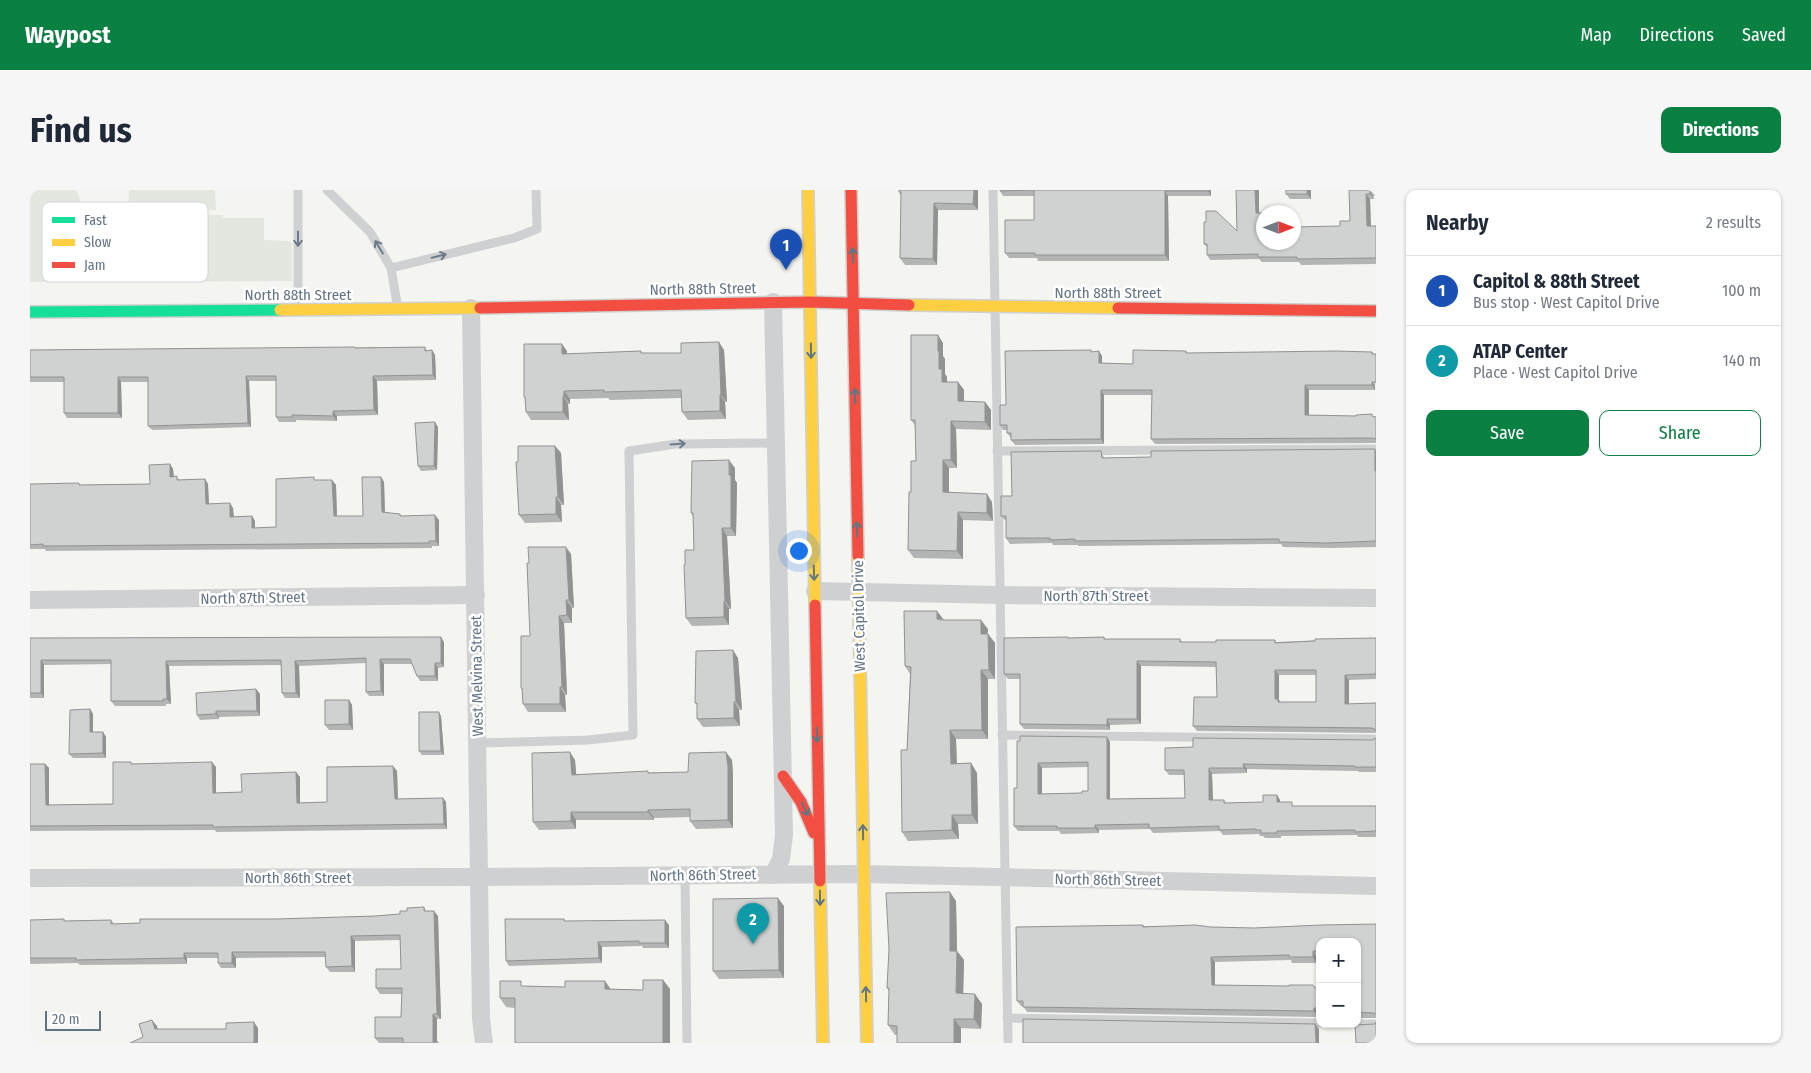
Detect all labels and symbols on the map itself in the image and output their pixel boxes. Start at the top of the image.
legend [42,202,208,282]
north arrow [1256,205,1301,250]
text: Fast [84,212,107,229]
pin: 1 [770,229,802,270]
one-way arrow [293,230,303,246]
text: Slow [84,234,111,251]
one-way arrow [373,240,383,254]
one-way arrow [848,247,857,263]
one-way arrow [430,251,446,260]
text: Jam [84,257,105,274]
street label: North 88th Street [649,279,757,299]
street label: North 88th Street [1055,284,1161,302]
street label: North 88th Street [245,286,351,304]
one-way arrow [806,343,815,359]
one-way arrow [850,388,860,404]
one-way arrow [669,440,685,449]
one-way arrow [852,522,862,538]
your location [786,538,812,564]
street label: West Capitol Drive [849,560,869,672]
one-way arrow [810,565,819,581]
street label: North 87th Street [1043,587,1149,605]
street label: North 87th Street [200,588,306,608]
street label: West Melvina Street [467,615,487,737]
one-way arrow [812,727,822,743]
one-way arrow [800,802,810,817]
one-way arrow [858,824,868,840]
street label: North 86th Street [649,865,757,885]
street label: North 86th Street [245,869,351,887]
street label: North 86th Street [1054,870,1162,890]
one-way arrow [815,889,825,905]
pin: 2 [737,903,769,944]
one-way arrow [861,987,870,1003]
scale bar [45,1008,101,1031]

